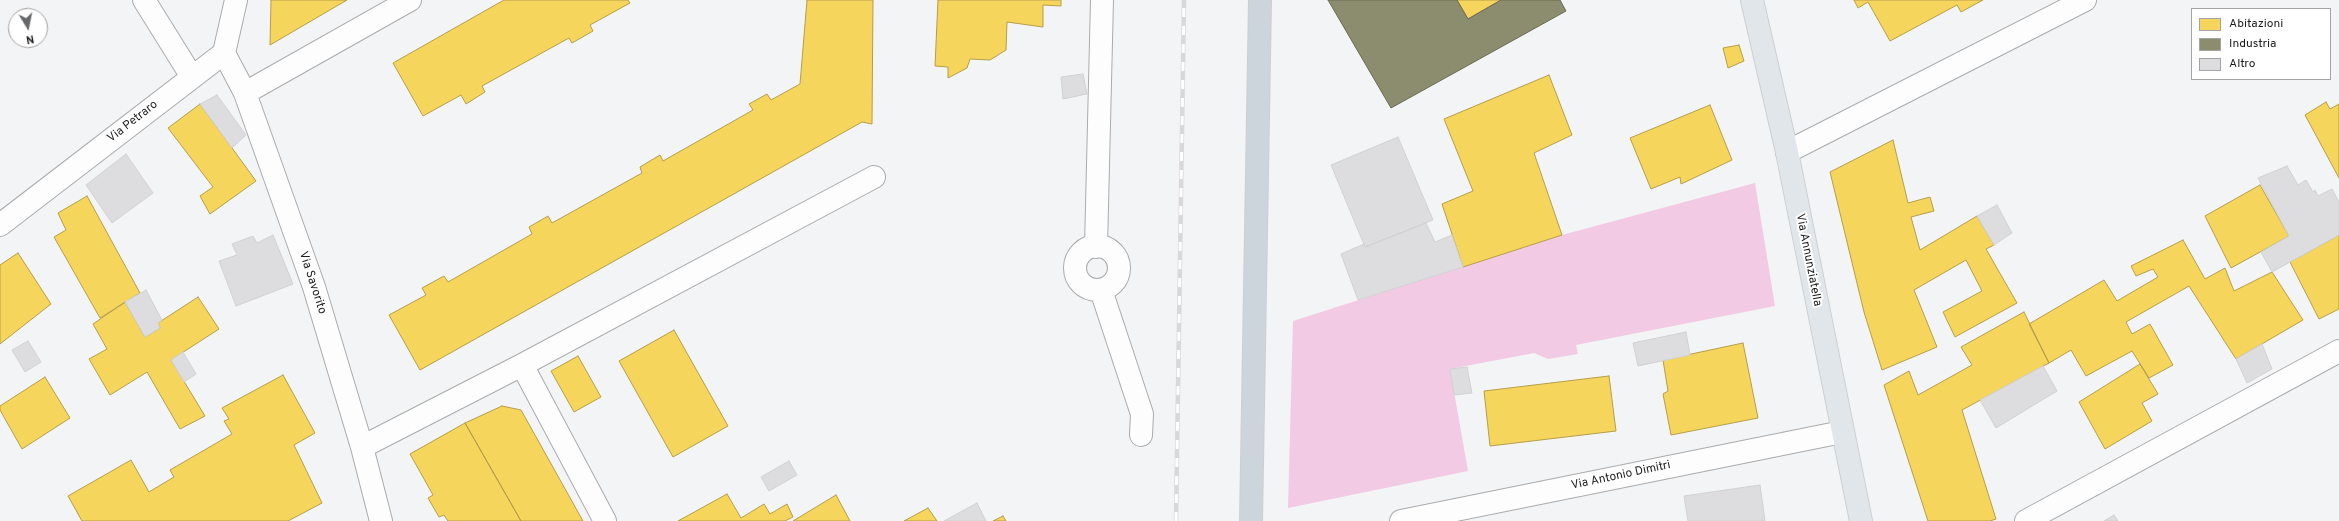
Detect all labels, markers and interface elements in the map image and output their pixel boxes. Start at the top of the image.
north arrow [8,8,48,48]
legend [2191,8,2331,80]
text: Abitazioni [2229,16,2283,32]
text: N [25,31,35,46]
text: Industria [2229,36,2276,52]
text: Altro [2229,56,2255,72]
street label: Via Petraro [105,98,161,146]
street label: Via Annunziatella [1792,212,1824,308]
street label: Via Savorito [295,250,329,316]
street label: Via Antonio Dimitri [1570,458,1672,494]

